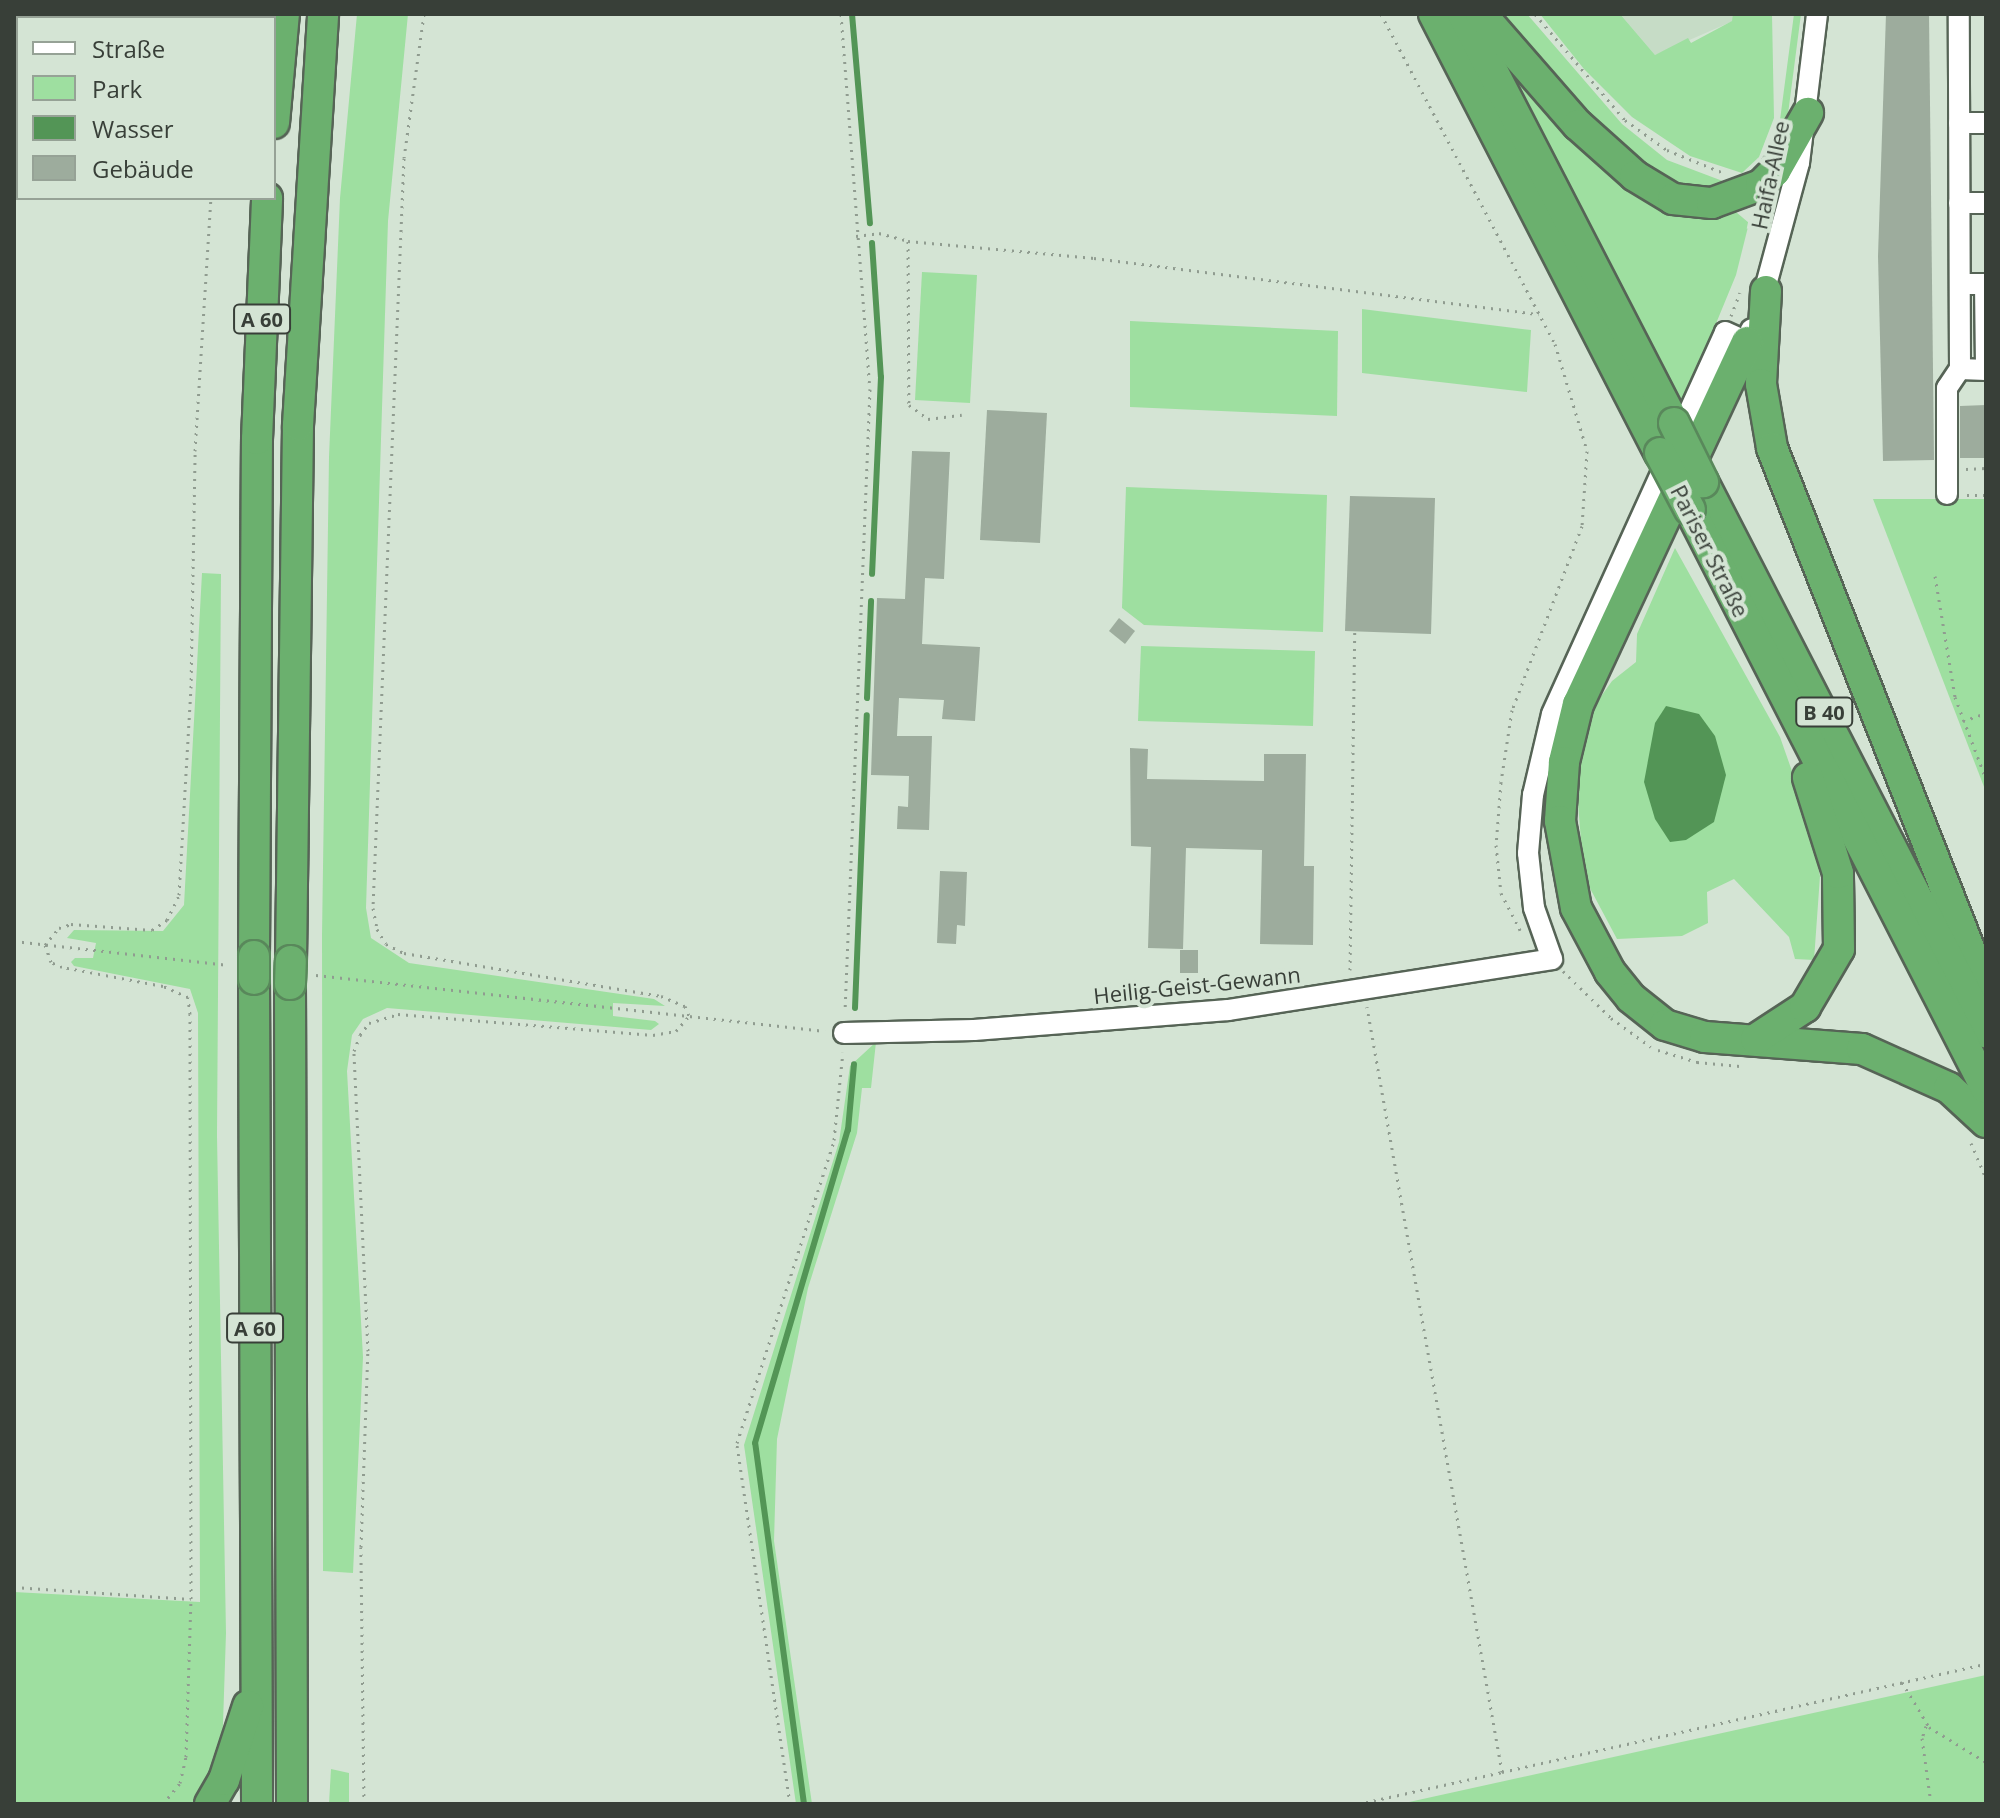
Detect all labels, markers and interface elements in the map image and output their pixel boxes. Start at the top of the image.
legend [16,16,276,200]
text: Straße [92,32,165,65]
text: Park [92,72,142,105]
text: Wasser [92,112,174,145]
street label: Haifa-Allee [1746,118,1794,232]
text: Gebäude [92,152,194,185]
road number: A 60 [232,303,292,335]
street label: Pariser Straße [1665,481,1755,621]
road number: B 40 [1794,696,1854,728]
street label: Heilig-Geist-Gewann [1092,961,1302,1009]
road number: A 60 [225,1312,285,1344]

